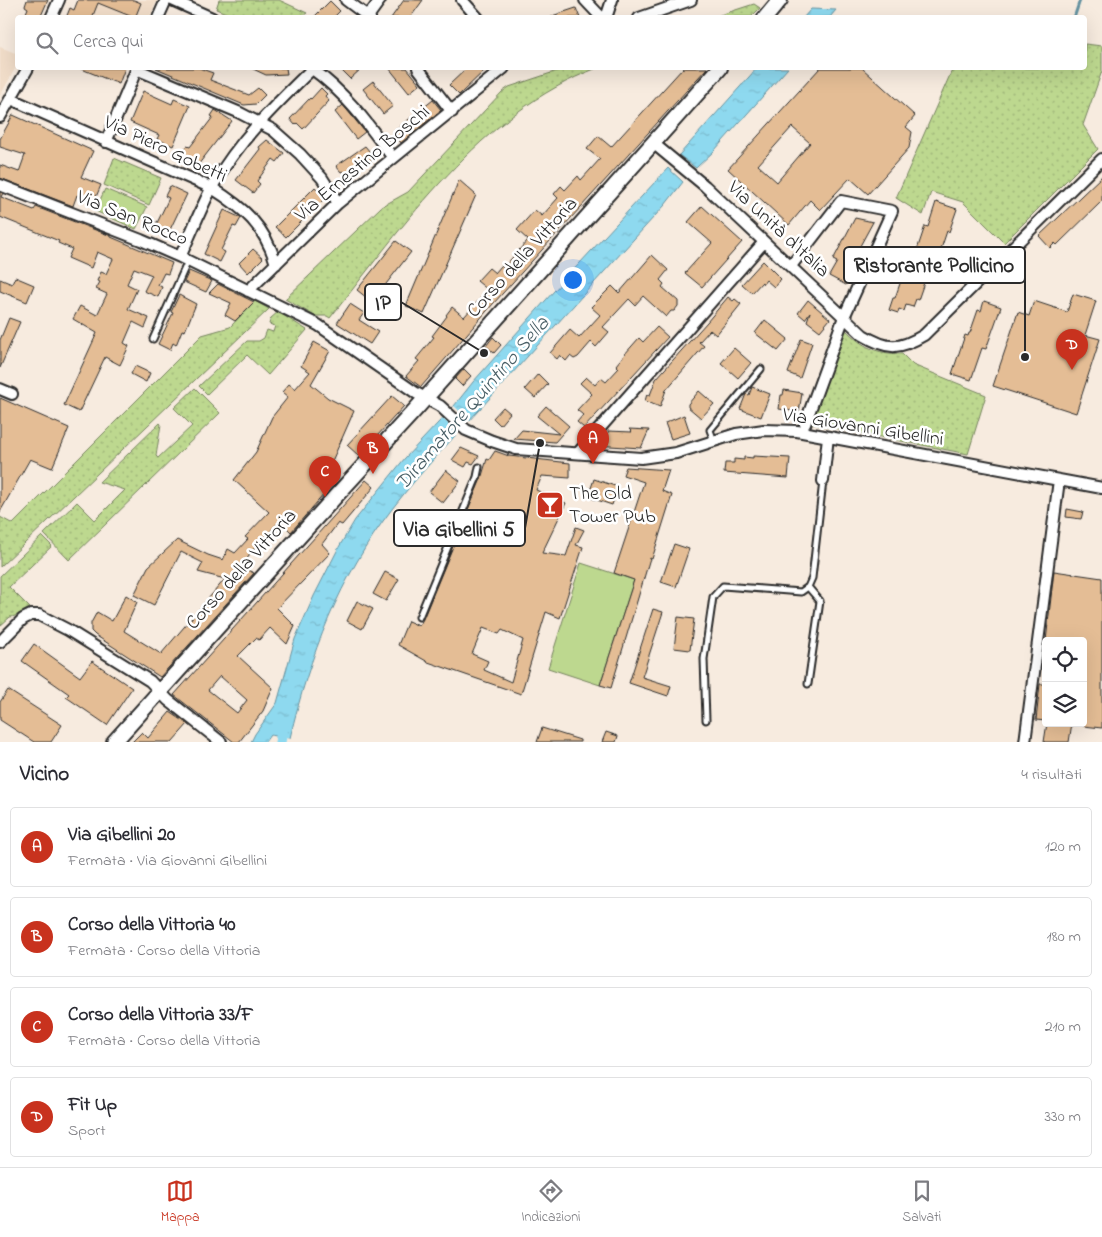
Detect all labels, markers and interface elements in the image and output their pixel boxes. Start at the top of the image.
search box [15,15,1087,70]
icon: search [33,29,61,57]
text: Cerca qui [73,29,143,56]
street label: Via Ernestino Boschi [288,99,437,230]
street label: Via Piero Gobetti [98,108,232,191]
street label: Via Unità d'Italia [719,174,836,285]
street label: Via San Rocco [71,183,192,255]
street label: Corso della Vittoria [461,191,585,325]
callout: Ristorante Pollicino [844,247,1025,283]
text: Ristorante Pollicino [854,252,1014,282]
your location [560,267,586,293]
callout: IP [365,284,401,320]
text: IP [375,290,391,320]
water label: Diramatore Quintino Sella [389,310,558,498]
pin: D [1056,329,1088,370]
street label: Via Giovanni Gibellini [779,401,946,455]
pin: A [577,423,609,464]
pin: B [357,433,389,474]
pin: C [309,456,341,497]
place label: The Old Tower Pub [569,480,656,532]
bar icon: The Old Tower Pub [535,490,565,520]
street label: Corso della Vittoria [180,503,304,637]
callout: Via Gibellini 5 [394,510,525,546]
text: Via Gibellini 5 [403,516,514,546]
map controls [1042,637,1087,727]
button: locate [1042,637,1087,682]
button: layers [1042,682,1087,727]
text: Vicino [20,760,69,790]
text: 4 risultati [1021,763,1082,787]
text: Via Gibellini 20 [68,822,175,849]
text: A [32,835,42,859]
text: 120 m [1045,835,1081,859]
text: Fermata · Via Giovanni Gibellini [68,849,267,873]
text: Corso della Vittoria 40 [68,912,235,939]
text: B [32,925,42,949]
text: 180 m [1047,925,1081,949]
text: Fermata · Corso della Vittoria [68,939,260,963]
text: Corso della Vittoria 33/F [68,1002,253,1029]
text: C [33,1015,41,1039]
text: 210 m [1045,1015,1081,1039]
text: Fermata · Corso della Vittoria [68,1029,260,1053]
text: Fit Up [68,1092,117,1119]
text: D [31,1105,43,1129]
text: 330 m [1044,1105,1081,1129]
text: Sport [68,1119,106,1143]
tab: Mappa [161,1177,200,1228]
tab: Indicazioni [521,1177,581,1228]
tab: Salvati [902,1177,941,1228]

